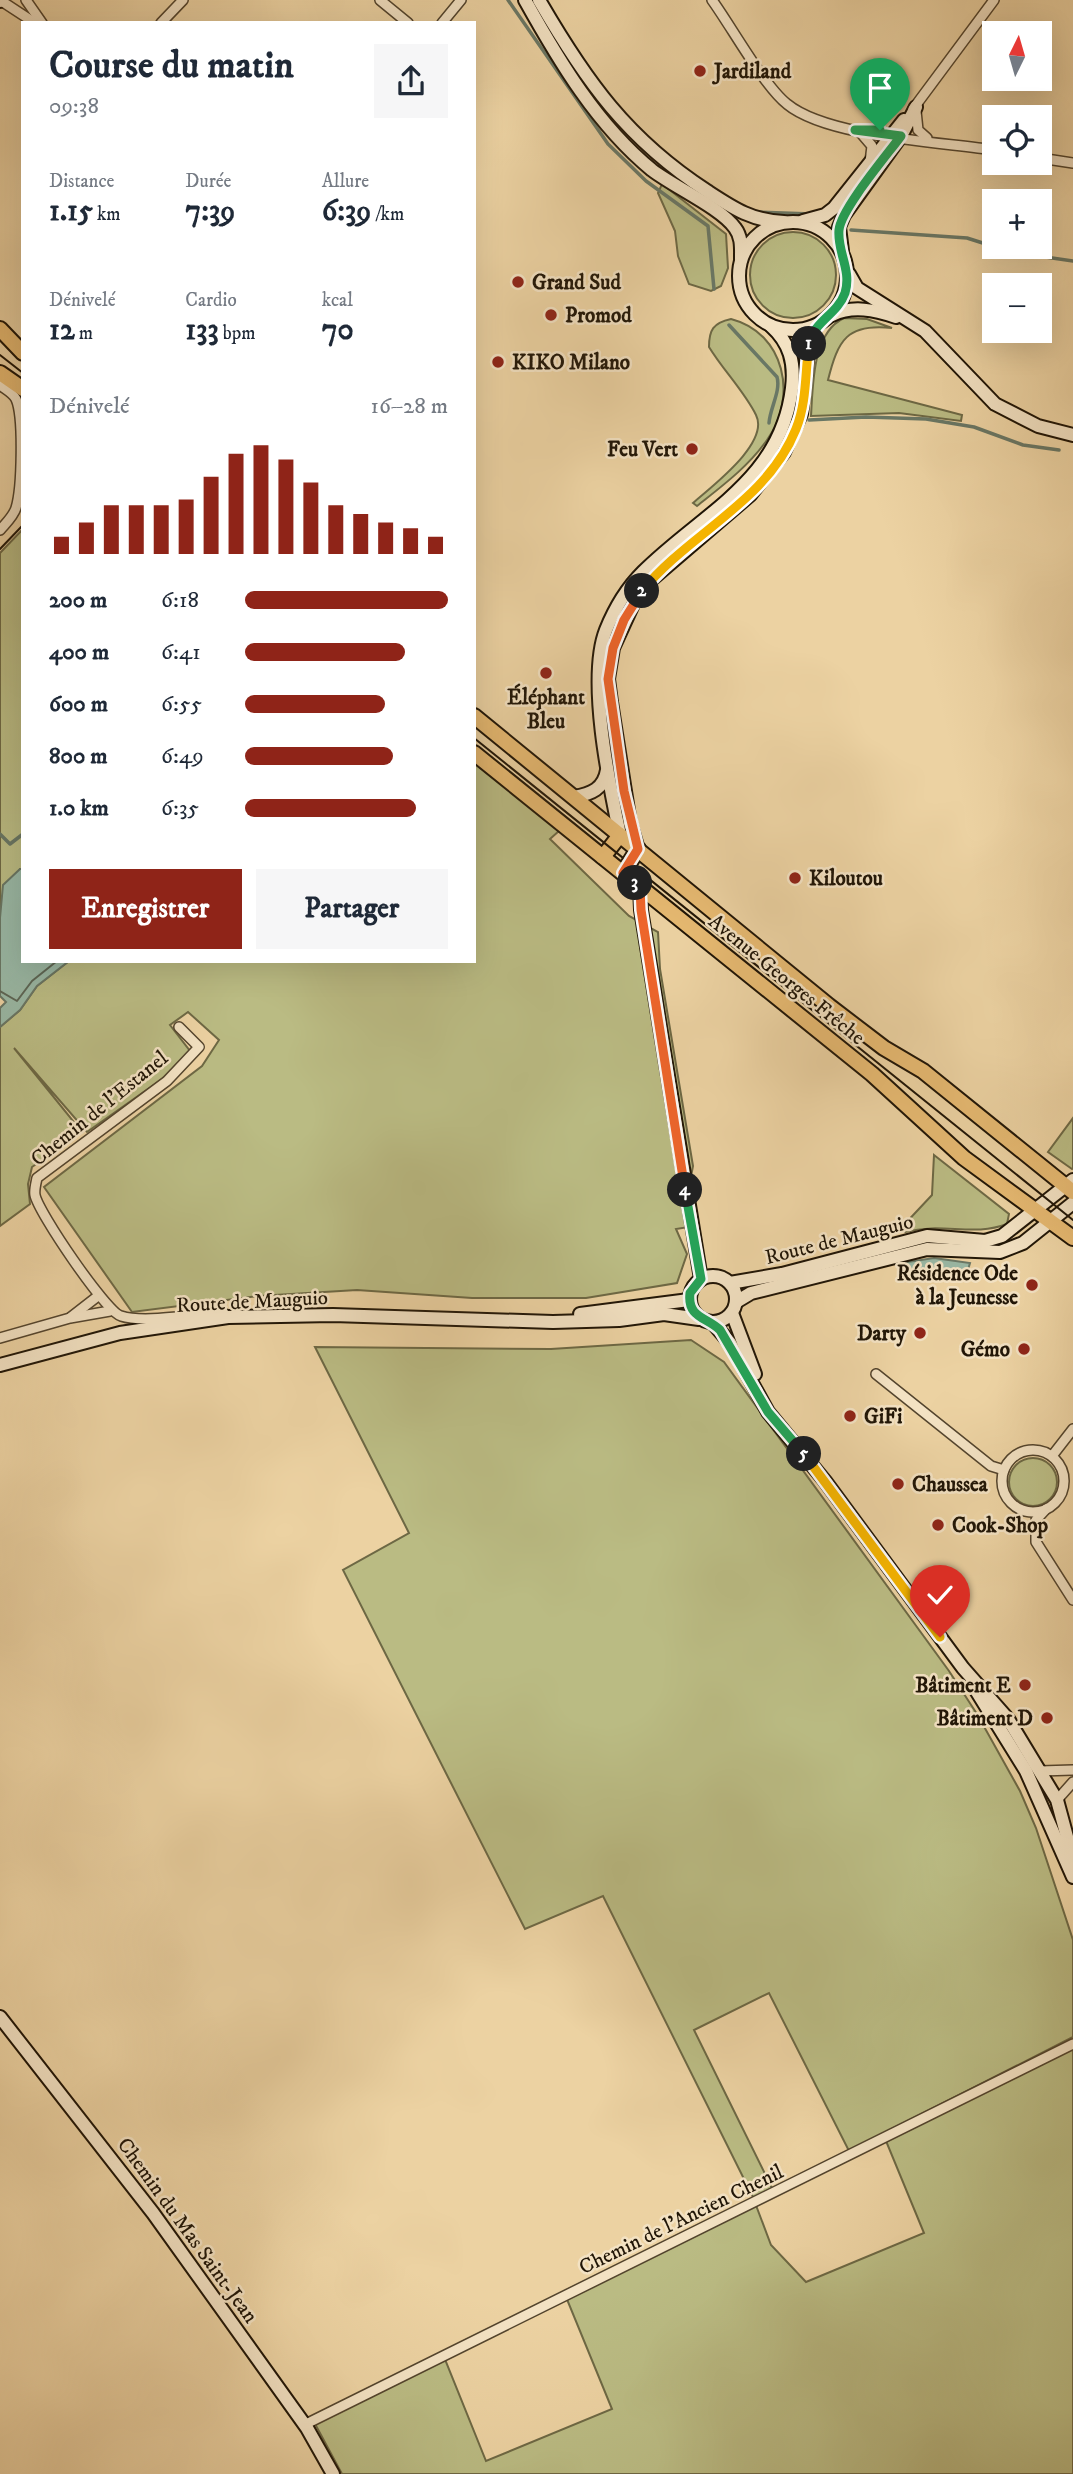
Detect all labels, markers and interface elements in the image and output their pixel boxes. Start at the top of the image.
north arrow [982,21,1052,91]
map controls [982,21,1052,343]
text: Course du matin [49,42,294,90]
button: share [374,44,448,118]
pin [850,58,910,130]
place label: Jardiland [712,59,792,85]
marker: Jardiland [692,63,708,79]
icon: arrive [861,69,899,107]
text: 09:38 [49,92,99,121]
button: locate [982,105,1052,175]
text: Distance [49,170,114,193]
text: Durée [185,170,231,193]
text: Allure [322,170,369,193]
button: + [982,189,1052,259]
text: 1.15 [49,193,93,230]
text: 7:39 [185,193,235,230]
text: 6:39 [322,193,371,230]
text: km [93,203,121,226]
text: /km [371,203,404,226]
place label: Grand Sud [532,270,621,296]
button: − [982,273,1052,343]
marker: Grand Sud [510,274,526,290]
text: Dénivelé [49,289,116,312]
text: Cardio [185,289,237,312]
text: kcal [322,289,353,312]
place label: Promod [565,303,632,329]
marker: Promod [543,307,559,323]
text: 12 [49,312,75,349]
text: 133 [185,312,219,349]
text: 70 [322,312,354,349]
text: m [75,322,93,345]
text: bpm [219,322,256,345]
pin: 1 [792,326,826,362]
text: 1 [805,332,812,355]
place label: KIKO Milano [512,350,630,376]
marker: KIKO Milano [490,354,506,370]
text: Dénivelé [49,392,130,421]
text: 16–28 m [371,392,448,421]
place label: Feu Vert [607,437,678,463]
marker: Feu Vert [684,441,700,457]
pin: 2 [624,574,660,608]
text: 2 [637,579,646,602]
text: 200 m [49,586,107,615]
text: 6:18 [161,586,199,615]
text: 400 m [49,638,109,667]
text: 6:41 [161,638,201,667]
marker: Éléphant Bleu [538,665,554,681]
place label: Éléphant Bleu [507,683,585,735]
text: 600 m [49,690,108,719]
text: 6:55 [161,690,202,719]
text: 800 m [49,742,107,771]
text: 6:49 [161,742,204,771]
text: 1.0 km [49,794,109,823]
text: 6:35 [161,794,199,823]
pin: 3 [618,866,652,900]
place label: Kiloutou [809,866,883,892]
button: Enregistrer [49,869,242,949]
button: Partager [256,869,448,949]
marker: Kiloutou [787,870,803,886]
text: 3 [631,871,638,894]
street label: Avenue Georges Frêche [703,909,870,1051]
street label: Chemin de l'Estanel [26,1045,174,1172]
pin: 4 [668,1172,702,1208]
text: 4 [679,1178,690,1201]
street label: Route de Mauguio [762,1209,916,1271]
place label: Résidence Ode à la Jeunesse [897,1261,1018,1311]
marker: Résidence Ode à la Jeunesse [1024,1277,1040,1293]
street label: Route de Mauguio [175,1285,329,1319]
place label: Darty [857,1321,907,1347]
marker: Darty [912,1325,928,1341]
place label: Gémo [961,1337,1010,1363]
marker: Gémo [1016,1341,1032,1357]
place label: GiFi [864,1404,903,1430]
marker: GiFi [842,1408,858,1424]
pin: 5 [786,1436,822,1472]
text: 5 [799,1442,808,1465]
place label: Chaussea [912,1472,989,1498]
marker: Chaussea [890,1476,906,1492]
place label: Cook-Shop [952,1513,1048,1539]
marker: Cook-Shop [930,1517,946,1533]
pin [910,1565,970,1637]
icon: check [921,1576,959,1614]
place label: Bâtiment E [915,1673,1011,1699]
marker: Bâtiment E [1017,1677,1033,1693]
place label: Bâtiment D [937,1706,1033,1732]
marker: Bâtiment D [1039,1710,1055,1726]
street label: Chemin du Mas Saint-Jean [111,2133,263,2328]
street label: Chemin de l'Ancien Chenil [575,2159,788,2281]

